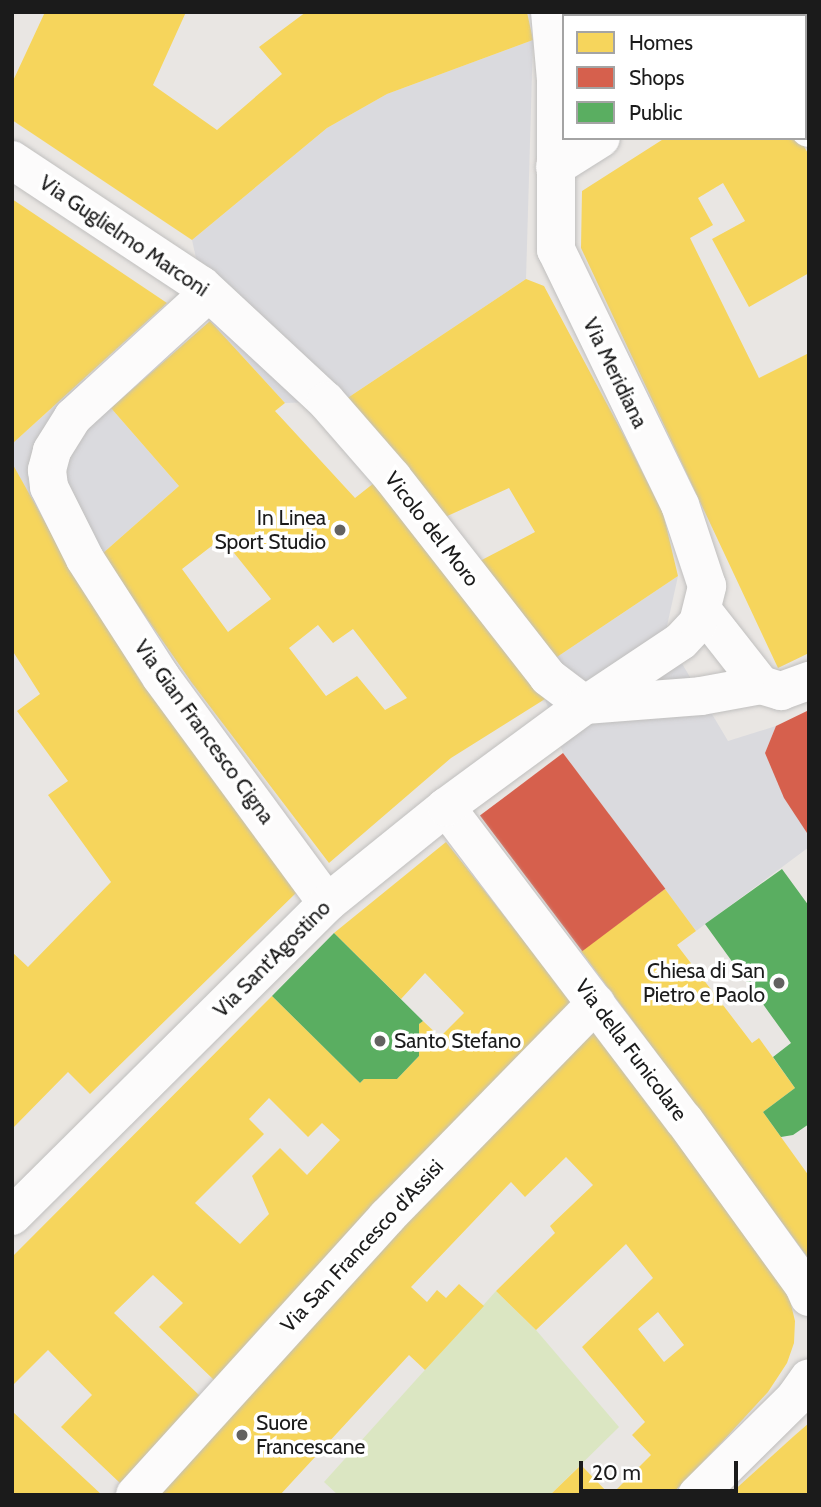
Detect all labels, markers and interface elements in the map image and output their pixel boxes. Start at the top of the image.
legend [562,14,807,140]
text: Homes [629,30,693,55]
text: Shops [629,65,684,90]
text: Public [629,100,683,125]
street label: Via Guglielmo Marconi [35,170,213,302]
street label: Via Meridiana [577,314,653,432]
street label: Vicolo del Moro [379,467,485,591]
place label: In Linea Sport Studio [214,505,326,555]
marker: In Linea Sport Studio [332,522,348,538]
street label: Via Gian Francesco Cigna [129,635,279,829]
street label: Via Sant'Agostino [208,895,336,1023]
place label: Chiesa di San Pietro e Paolo [643,958,765,1008]
street label: Via della Funicolare [570,974,692,1126]
marker: Chiesa di San Pietro e Paolo [771,975,787,991]
place label: Santo Stefano [394,1028,521,1054]
marker: Santo Stefano [372,1033,388,1049]
street label: Via San Francesco d'Assisi [275,1154,449,1338]
place label: Suore Francescane [256,1410,365,1460]
marker: Suore Francescane [234,1427,250,1443]
scale bar [583,1448,742,1492]
text: 20 m [592,1460,641,1485]

